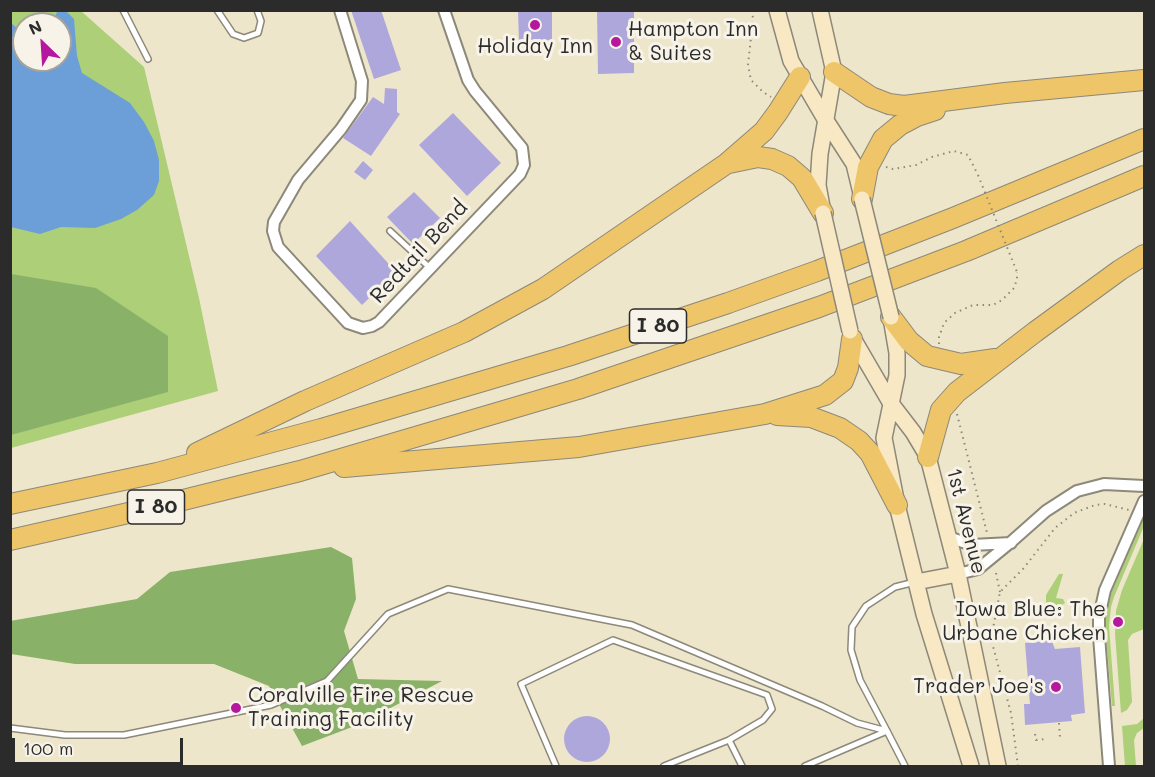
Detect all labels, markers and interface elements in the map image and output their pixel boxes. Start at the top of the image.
north arrow [12,12,72,72]
text: N [25,15,45,39]
place label: Hampton Inn & Suites [628,17,758,67]
marker: Holiday Inn [528,18,542,32]
place label: Holiday Inn [477,34,593,60]
marker: Hampton Inn & Suites [609,35,623,49]
street label: Redtail Bend [365,195,473,309]
road number: I 80 [630,309,686,343]
street label: 1st Avenue [941,465,991,577]
road number: I 80 [128,490,184,524]
place label: Iowa Blue: The Urbane Chicken [942,597,1106,647]
marker: Iowa Blue: The Urbane Chicken [1111,615,1125,629]
place label: Trader Joe's [913,674,1044,700]
marker: Trader Joe's [1049,680,1063,694]
place label: Coralville Fire Rescue Training Facility [248,683,474,733]
marker: Coralville Fire Rescue Training Facility [229,701,243,715]
scale bar [15,726,186,764]
text: 100 m [23,736,73,760]

